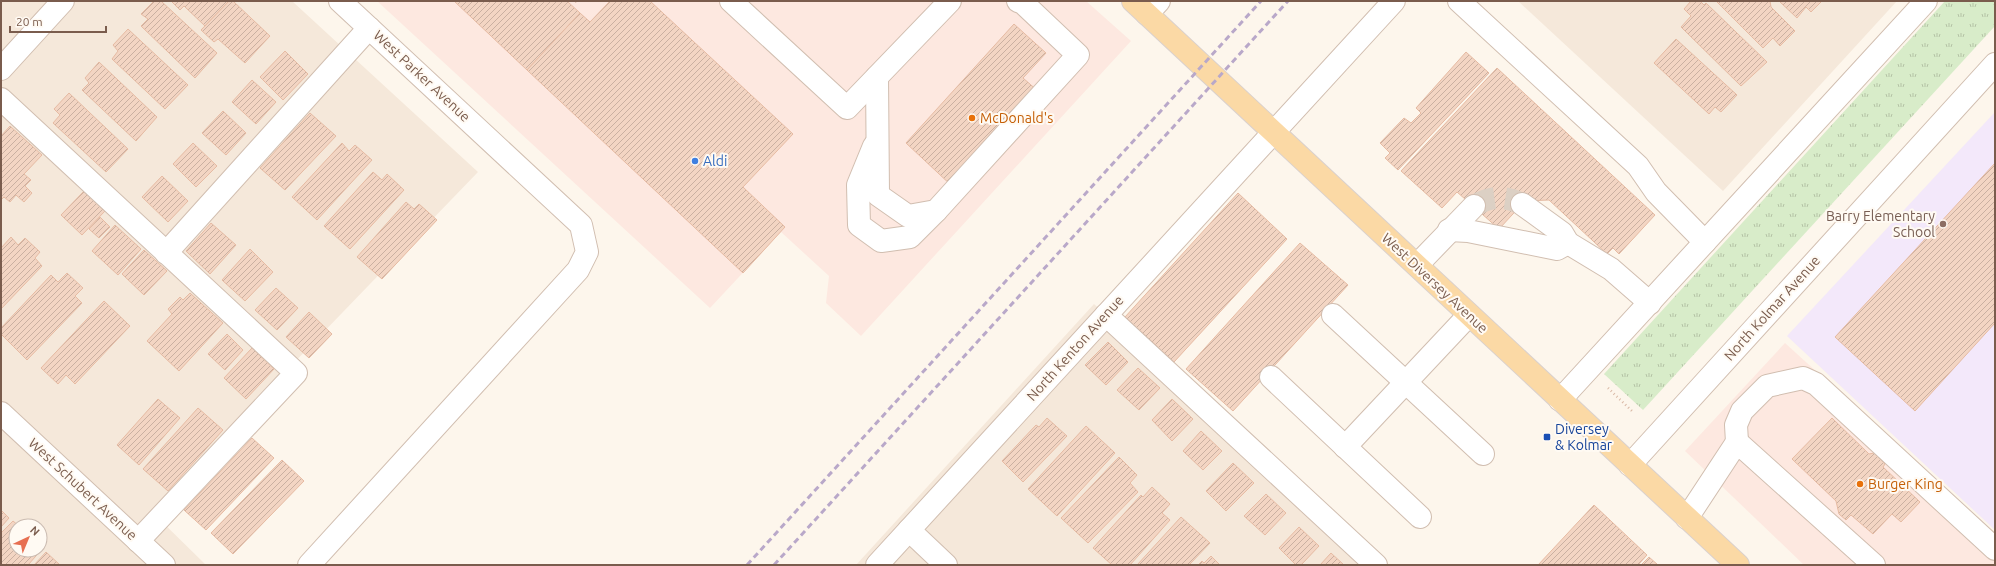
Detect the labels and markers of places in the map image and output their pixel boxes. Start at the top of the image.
place label: McDonald's [980,110,1053,126]
marker: McDonald's [967,113,977,123]
place label: Aldi [703,153,727,169]
marker: Aldi [690,156,700,166]
place label: Barry Elementary School [1826,208,1935,240]
marker: Barry Elementary School [1938,219,1948,229]
place label: Diversey & Kolmar [1555,421,1613,453]
marker: Diversey & Kolmar [1542,432,1552,442]
place label: Burger King [1868,476,1943,492]
marker: Burger King [1855,479,1865,489]

